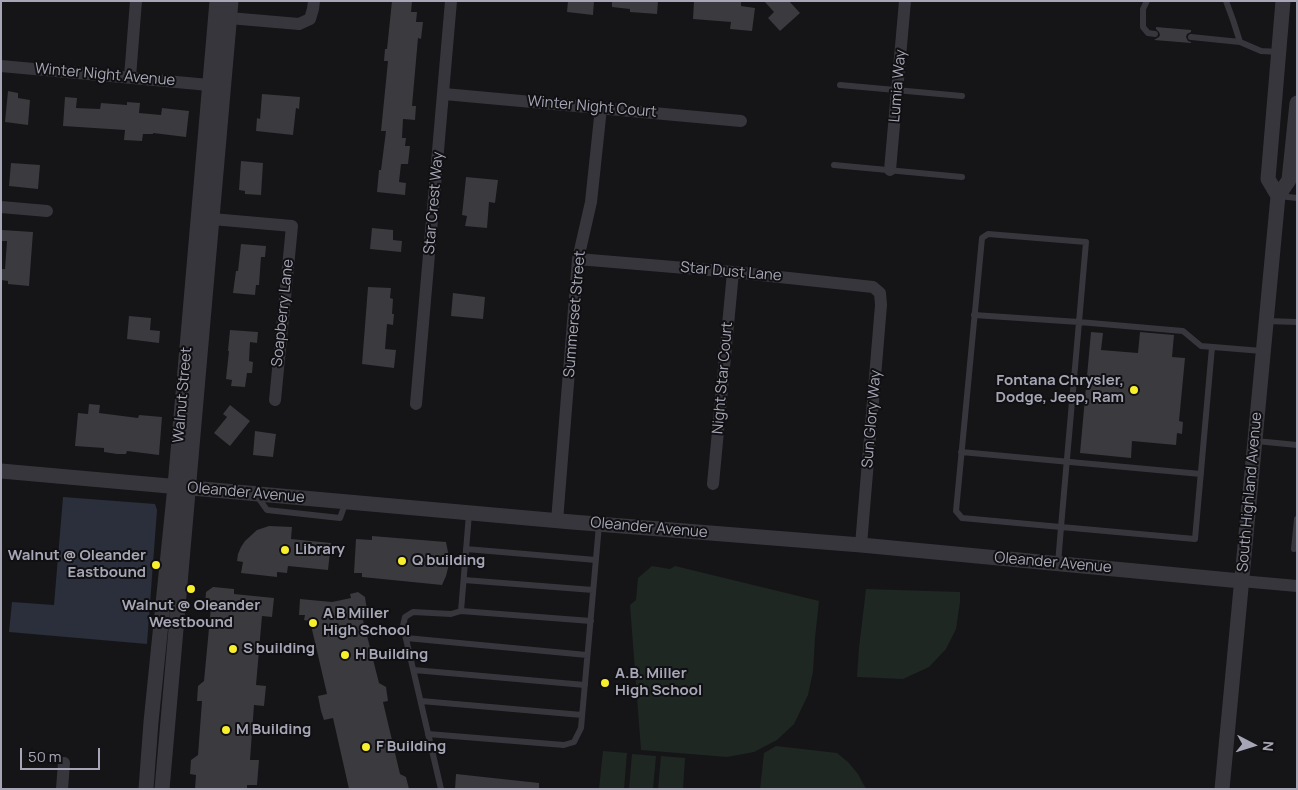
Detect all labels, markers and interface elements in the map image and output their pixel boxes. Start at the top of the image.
street label: Lumia Way [886,49,910,123]
street label: Winter Night Avenue [34,60,176,90]
street label: Winter Night Court [527,92,657,122]
street label: Star Crest Way [421,151,447,255]
street label: Summerset Street [560,250,590,378]
street label: Soapberry Lane [268,258,298,368]
street label: Star Dust Lane [680,259,782,285]
street label: Night Star Court [709,321,737,435]
street label: Walnut Street [170,346,196,444]
street label: Sun Glory Way [859,369,885,469]
place label: Fontana Chrysler, Dodge, Jeep, Ram [996,372,1124,407]
marker: Fontana Chrysler, Dodge, Jeep, Ram [1128,384,1140,396]
street label: South Highland Avenue [1234,411,1266,573]
street label: Oleander Avenue [187,479,305,507]
street label: Oleander Avenue [590,514,708,542]
place label: Library [295,541,345,559]
marker: Library [279,544,291,556]
place label: Walnut @ Oleander Eastbound [8,547,146,582]
street label: Oleander Avenue [994,549,1112,577]
place label: Q building [412,552,485,570]
marker: Q building [396,555,408,567]
marker: Walnut @ Oleander Eastbound [150,559,162,571]
marker: Walnut @ Oleander Westbound [185,583,197,595]
place label: Walnut @ Oleander Westbound [122,597,260,632]
place label: A B Miller High School [323,605,410,640]
marker: A B Miller High School [307,617,319,629]
place label: S building [243,640,315,658]
marker: S building [227,643,239,655]
place label: H Building [355,646,428,664]
marker: H Building [339,649,351,661]
place label: A.B. Miller High School [615,665,702,700]
marker: A.B. Miller High School [599,677,611,689]
north arrow [1228,720,1278,770]
place label: M Building [236,721,311,739]
marker: M Building [220,724,232,736]
scale bar [22,738,102,770]
place label: F Building [376,738,446,756]
marker: F Building [360,741,372,753]
text: N [1259,741,1278,752]
text: 50 m [28,746,62,767]

